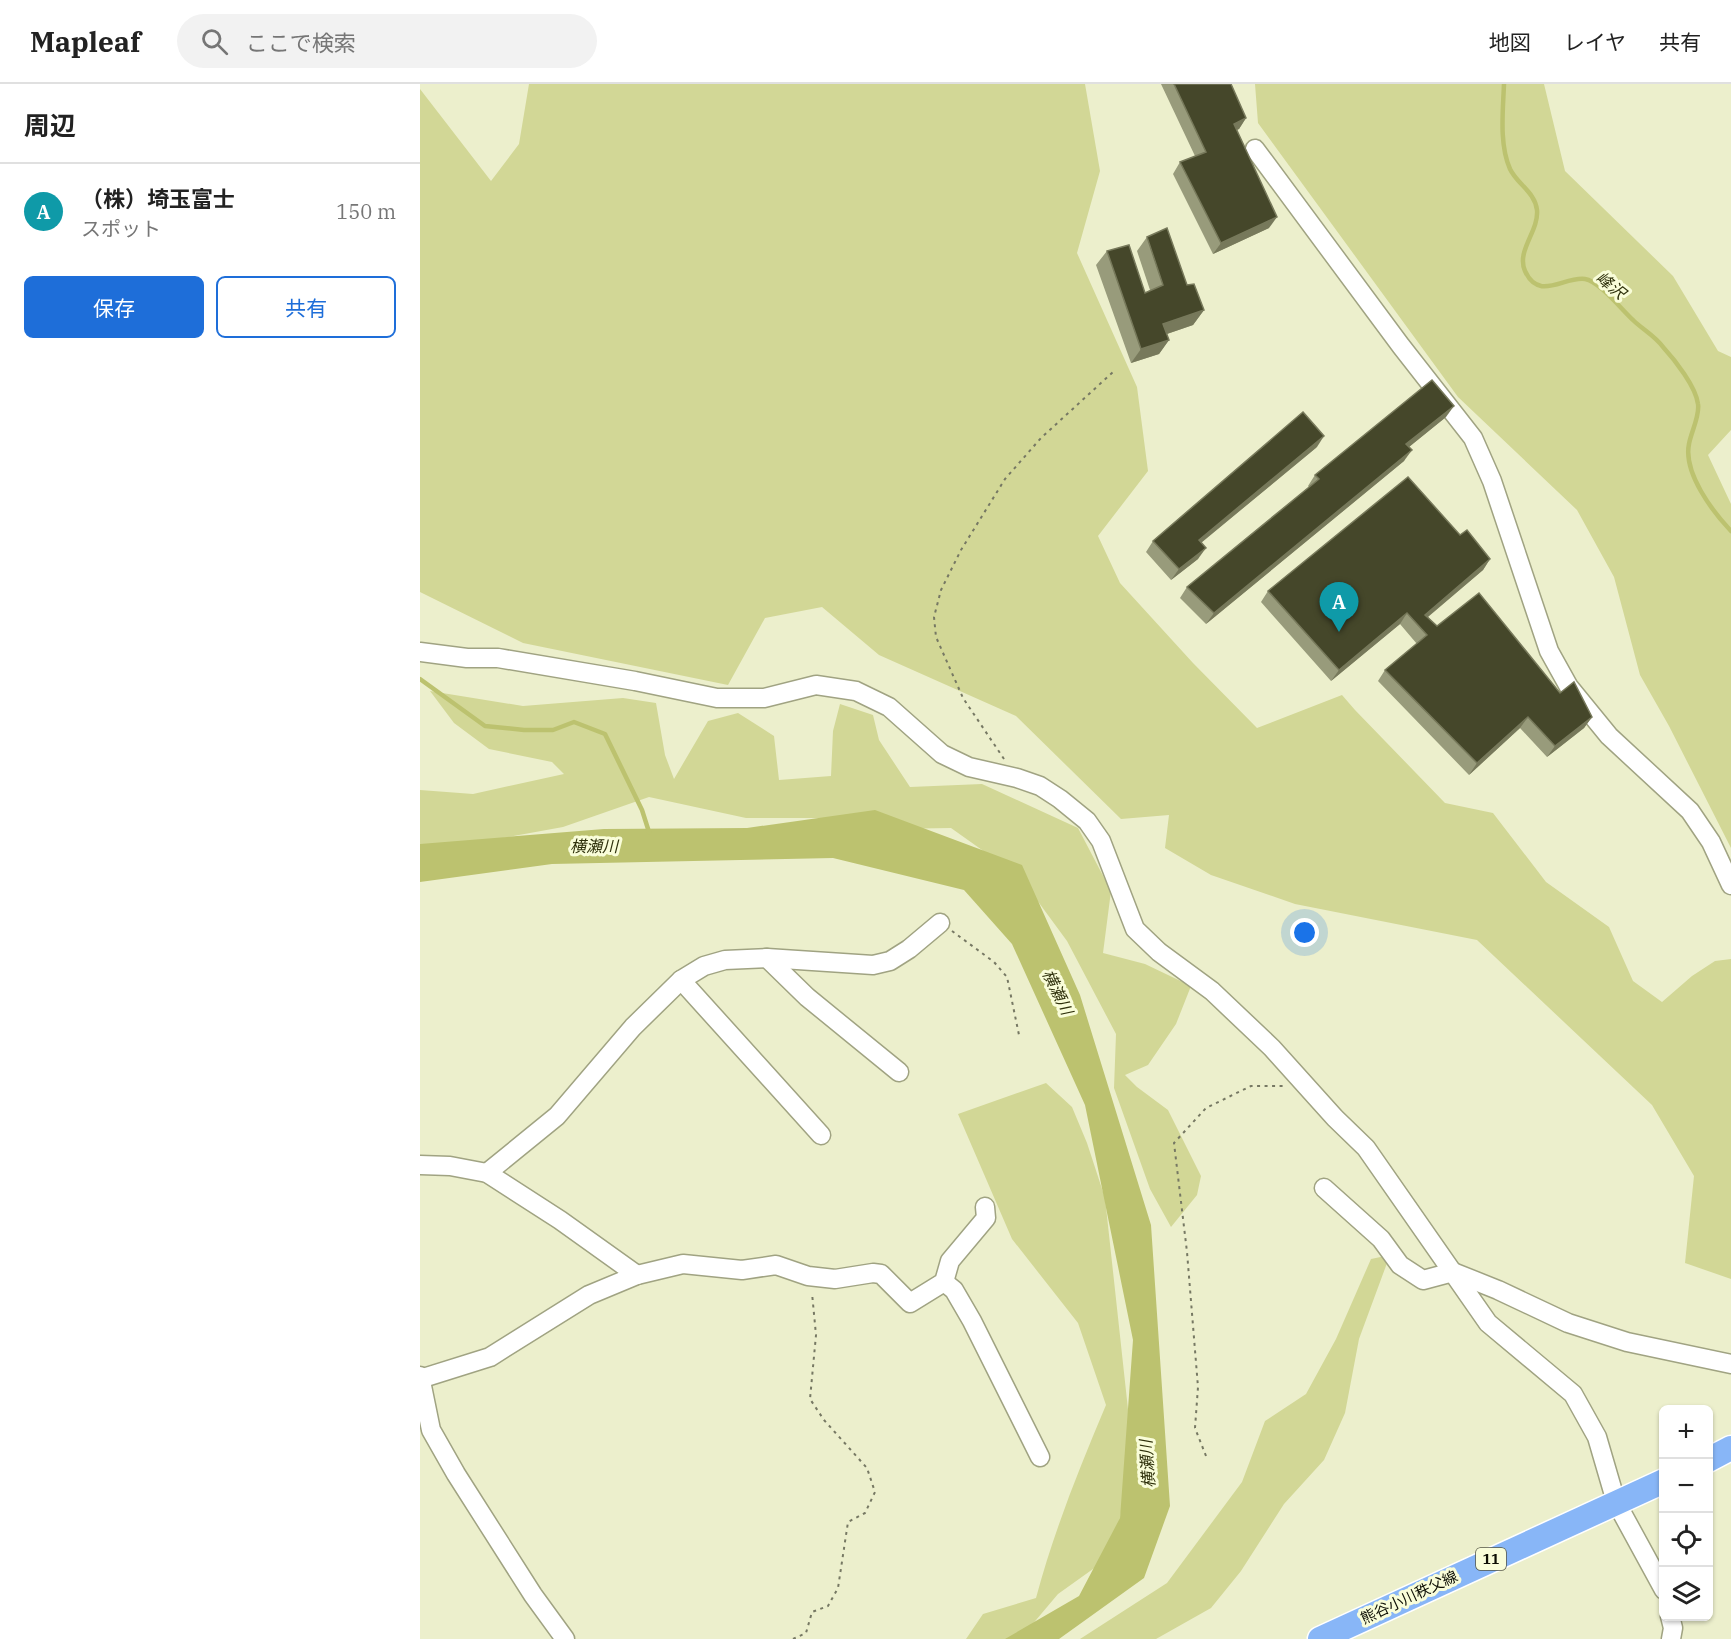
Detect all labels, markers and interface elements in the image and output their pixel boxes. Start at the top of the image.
search box [177,14,597,68]
text: Mapleaf [30,23,141,60]
icon: search [198,25,231,58]
text: ここで検索 [246,28,356,57]
text: 地図 [1489,28,1531,56]
text: レイヤ [1564,28,1626,56]
text: 共有 [1659,28,1701,56]
text: 周辺 [24,108,76,142]
text: （株）埼玉富士 [81,184,235,213]
text: A [37,198,50,225]
text: 150 m [336,198,396,225]
text: スポット [81,215,161,242]
water label: 峰沢 [1592,267,1631,304]
button: 保存 [24,276,204,338]
button: 共有 [216,276,396,338]
pin: A [1320,582,1358,632]
water label: 横瀬川 [570,836,620,856]
your location [1290,918,1319,947]
water label: 横瀬川 [1038,966,1078,1020]
map controls [1659,1405,1713,1621]
button: + [1659,1405,1713,1459]
water label: 横瀬川 [1135,1437,1159,1489]
button: − [1659,1459,1713,1513]
button: locate [1659,1513,1713,1567]
road number: 11 [1476,1548,1506,1570]
street label: 熊谷小川秩父線 [1357,1566,1461,1628]
button: layers [1659,1567,1713,1621]

